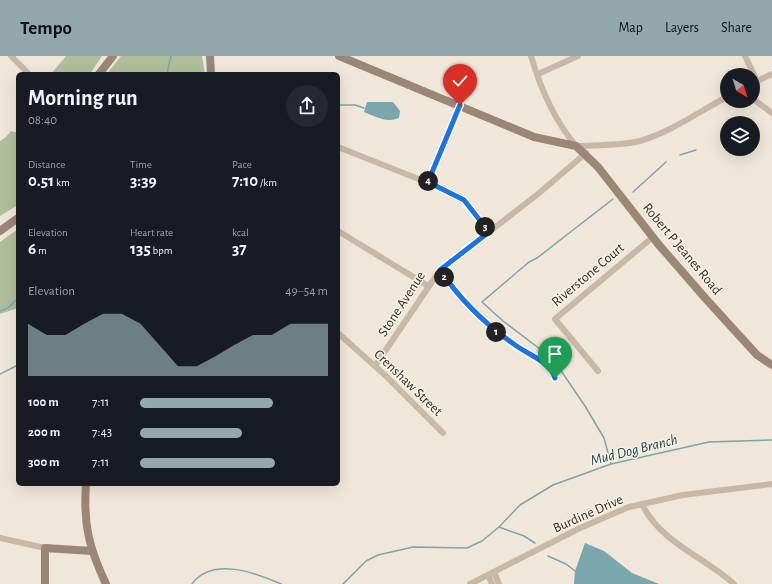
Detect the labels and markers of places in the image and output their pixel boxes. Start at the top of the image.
pin [443,64,477,105]
pin: 4 [418,171,438,191]
pin: 3 [475,217,495,237]
pin: 2 [434,267,454,287]
pin: 1 [486,322,506,342]
pin [538,337,572,378]

